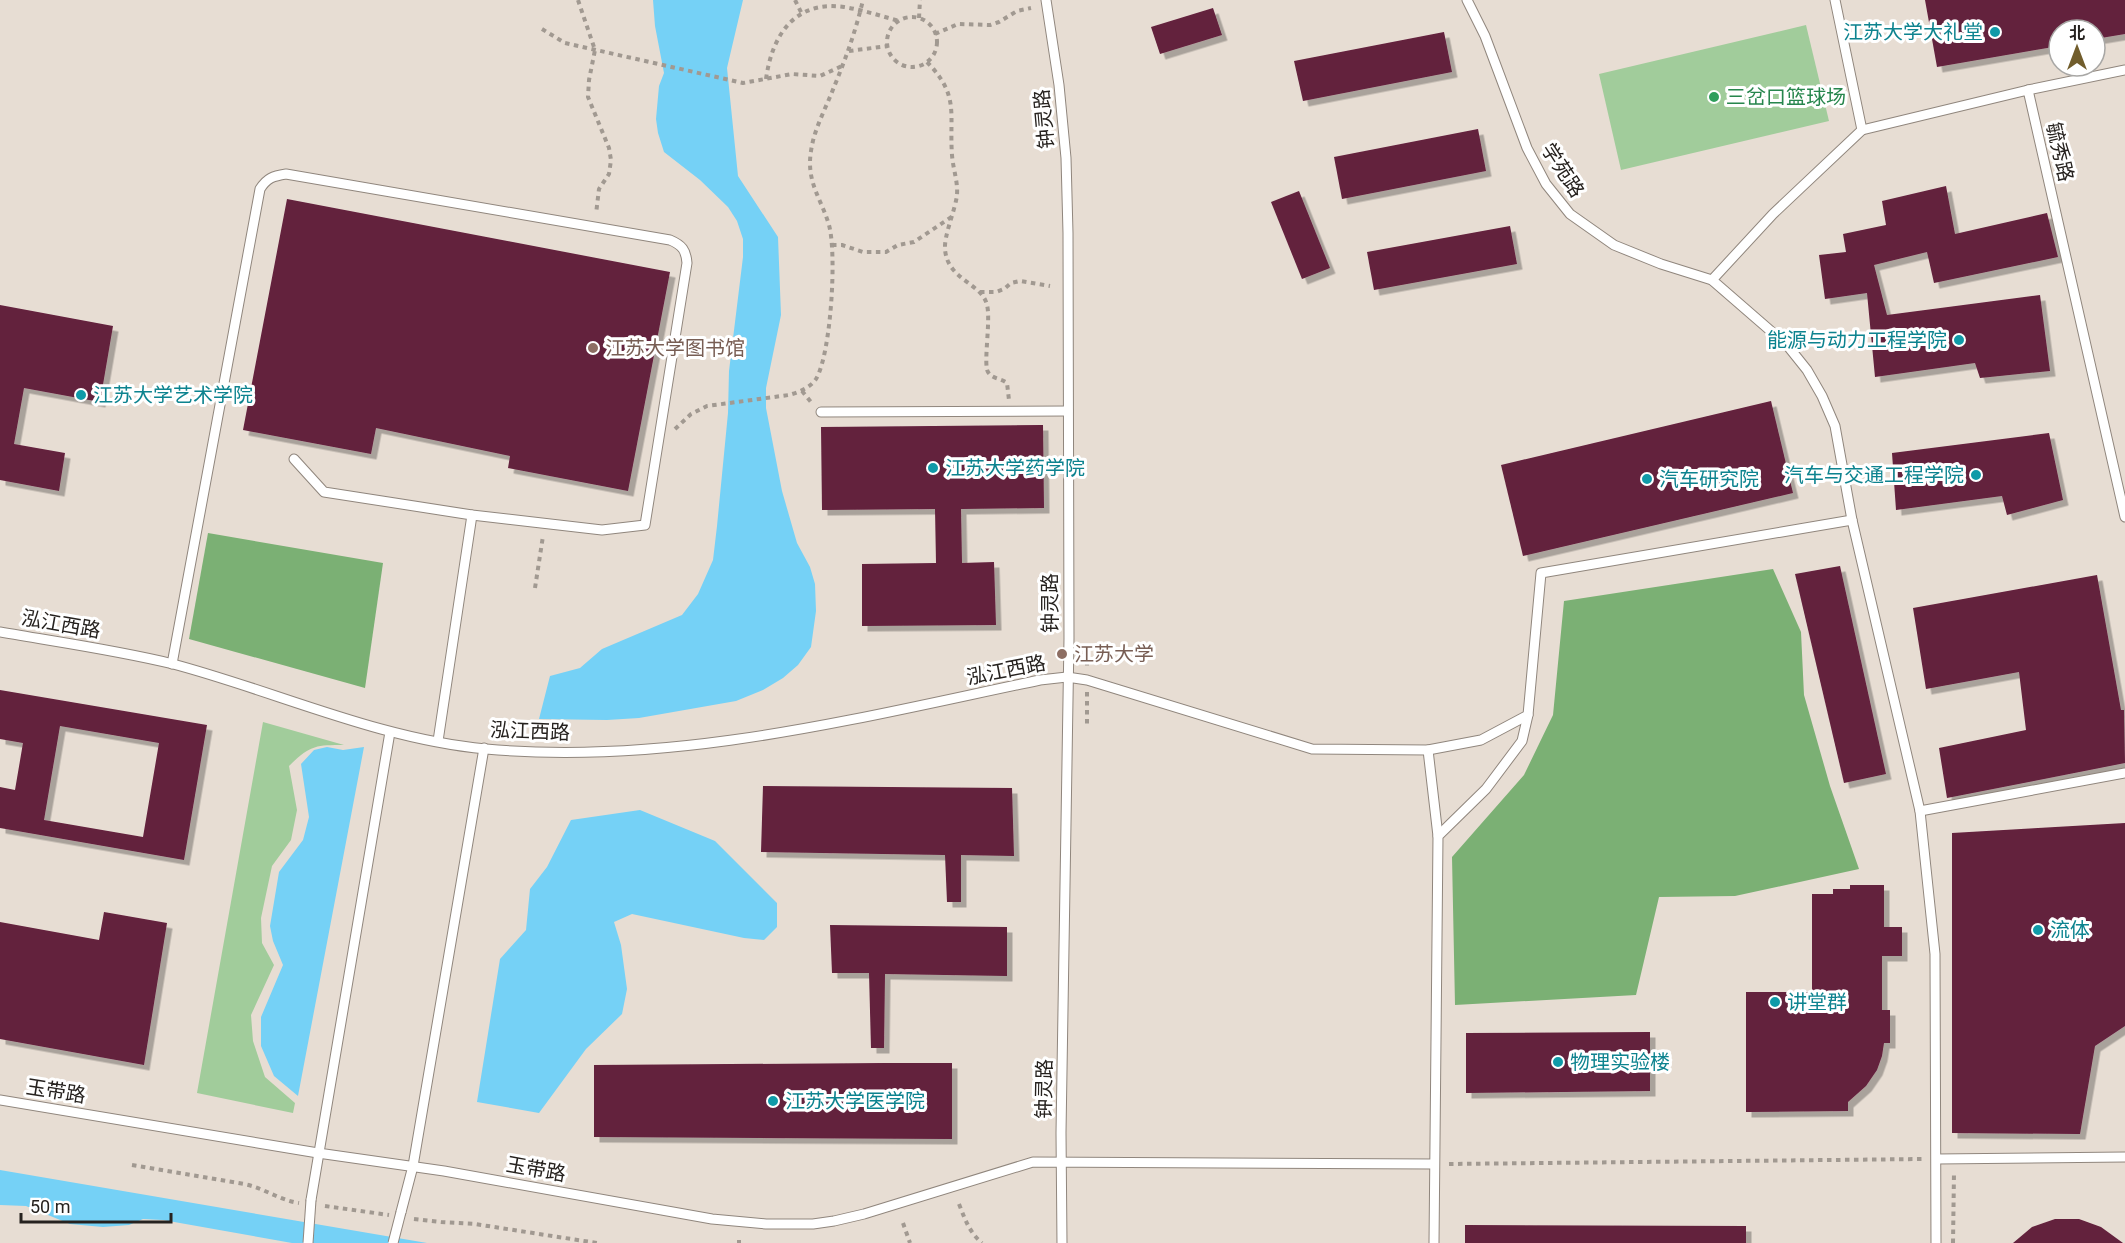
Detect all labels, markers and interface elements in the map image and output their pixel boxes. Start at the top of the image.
north arrow [2047,18,2107,78]
place label: 江苏大学大礼堂 [1843,20,1983,44]
text: 北 [2069,24,2085,43]
marker: 江苏大学大礼堂 [1988,25,2002,39]
place label: 三岔口篮球场 [1726,85,1846,109]
street label: 钟灵路 [1029,88,1059,150]
marker: 三岔口篮球场 [1707,90,1721,104]
street label: 毓秀路 [2042,120,2078,184]
street label: 学苑路 [1537,138,1589,202]
place label: 能源与动力工程学院 [1767,328,1947,352]
marker: 能源与动力工程学院 [1952,333,1966,347]
place label: 江苏大学图书馆 [605,336,745,360]
marker: 江苏大学图书馆 [586,341,600,355]
place label: 江苏大学艺术学院 [93,383,253,407]
marker: 江苏大学艺术学院 [74,388,88,402]
place label: 江苏大学药学院 [945,456,1085,480]
marker: 江苏大学药学院 [926,461,940,475]
place label: 汽车与交通工程学院 [1784,463,1964,487]
place label: 汽车研究院 [1659,467,1759,491]
marker: 汽车与交通工程学院 [1969,468,1983,482]
marker: 汽车研究院 [1640,472,1654,486]
street label: 钟灵路 [1038,573,1062,633]
street label: 泓江西路 [20,605,102,643]
place label: 江苏大学 [1074,642,1154,666]
marker: 江苏大学 [1055,647,1069,661]
street label: 泓江西路 [964,651,1048,689]
street label: 泓江西路 [490,718,570,744]
place label: 流体 [2050,918,2090,942]
marker: 流体 [2031,923,2045,937]
place label: 讲堂群 [1787,990,1847,1014]
marker: 讲堂群 [1768,995,1782,1009]
place label: 物理实验楼 [1570,1050,1670,1074]
marker: 物理实验楼 [1551,1055,1565,1069]
street label: 钟灵路 [1031,1059,1057,1119]
street label: 玉带路 [24,1074,88,1108]
place label: 江苏大学医学院 [785,1089,925,1113]
marker: 江苏大学医学院 [766,1094,780,1108]
street label: 玉带路 [504,1152,568,1186]
scale bar [21,1186,171,1224]
text: 50 m [30,1196,70,1217]

